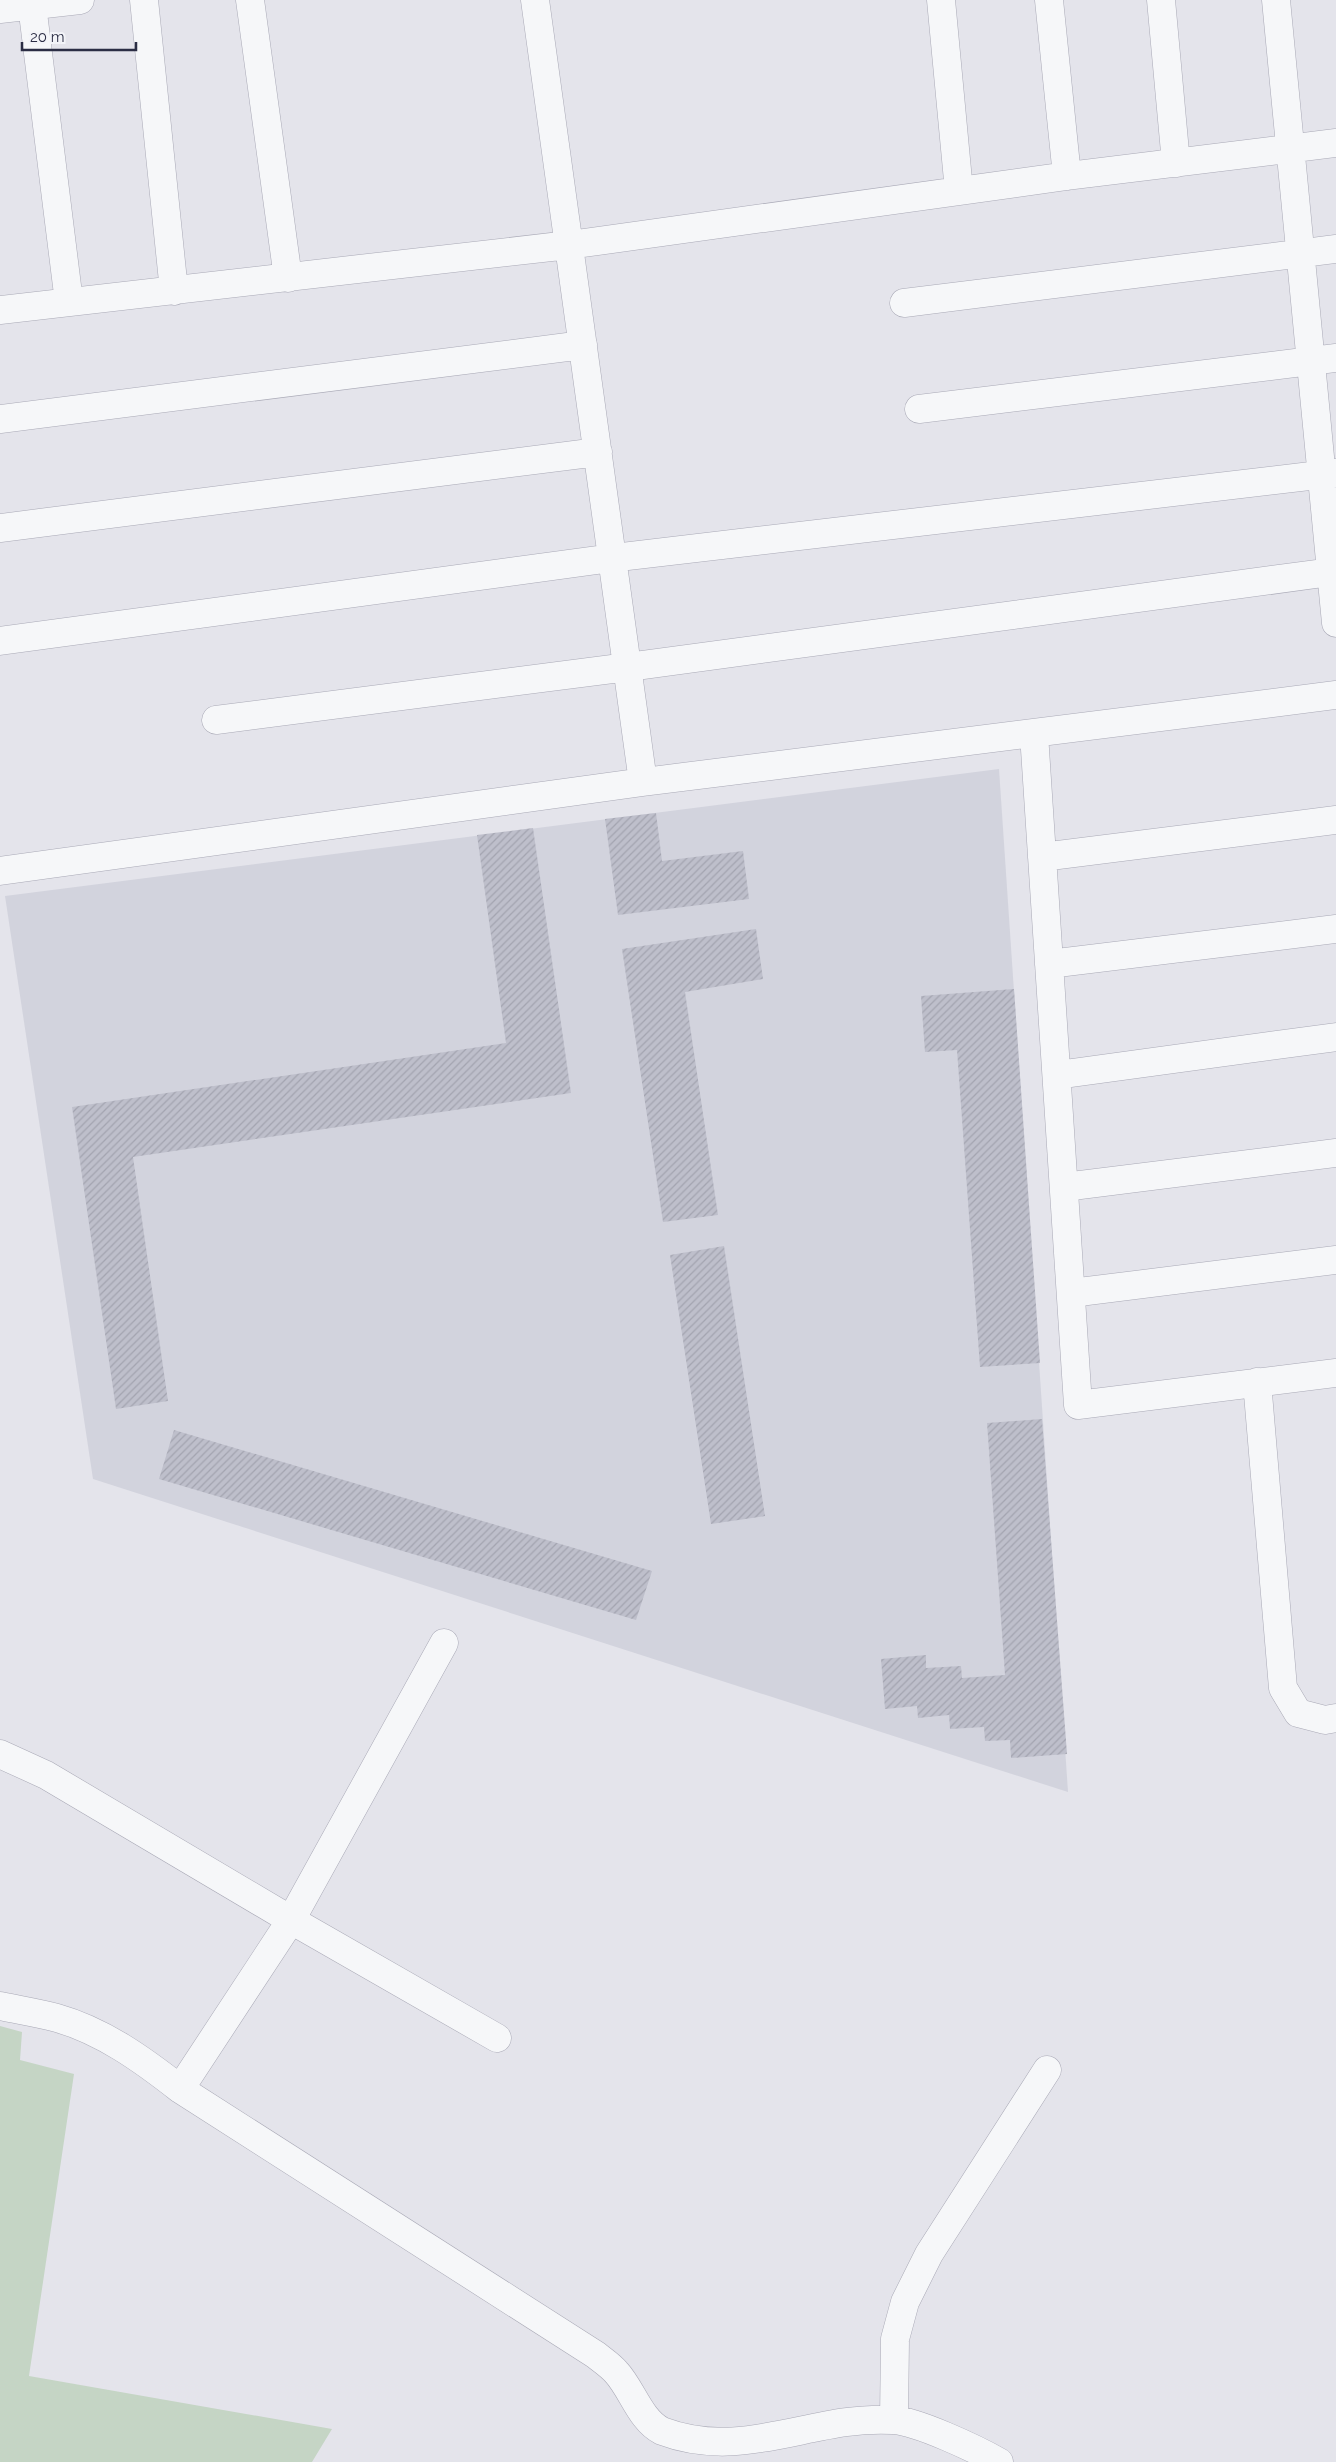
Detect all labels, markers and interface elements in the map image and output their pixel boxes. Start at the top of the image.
scale bar [22,20,136,52]
text: 20 m [30,28,65,46]

